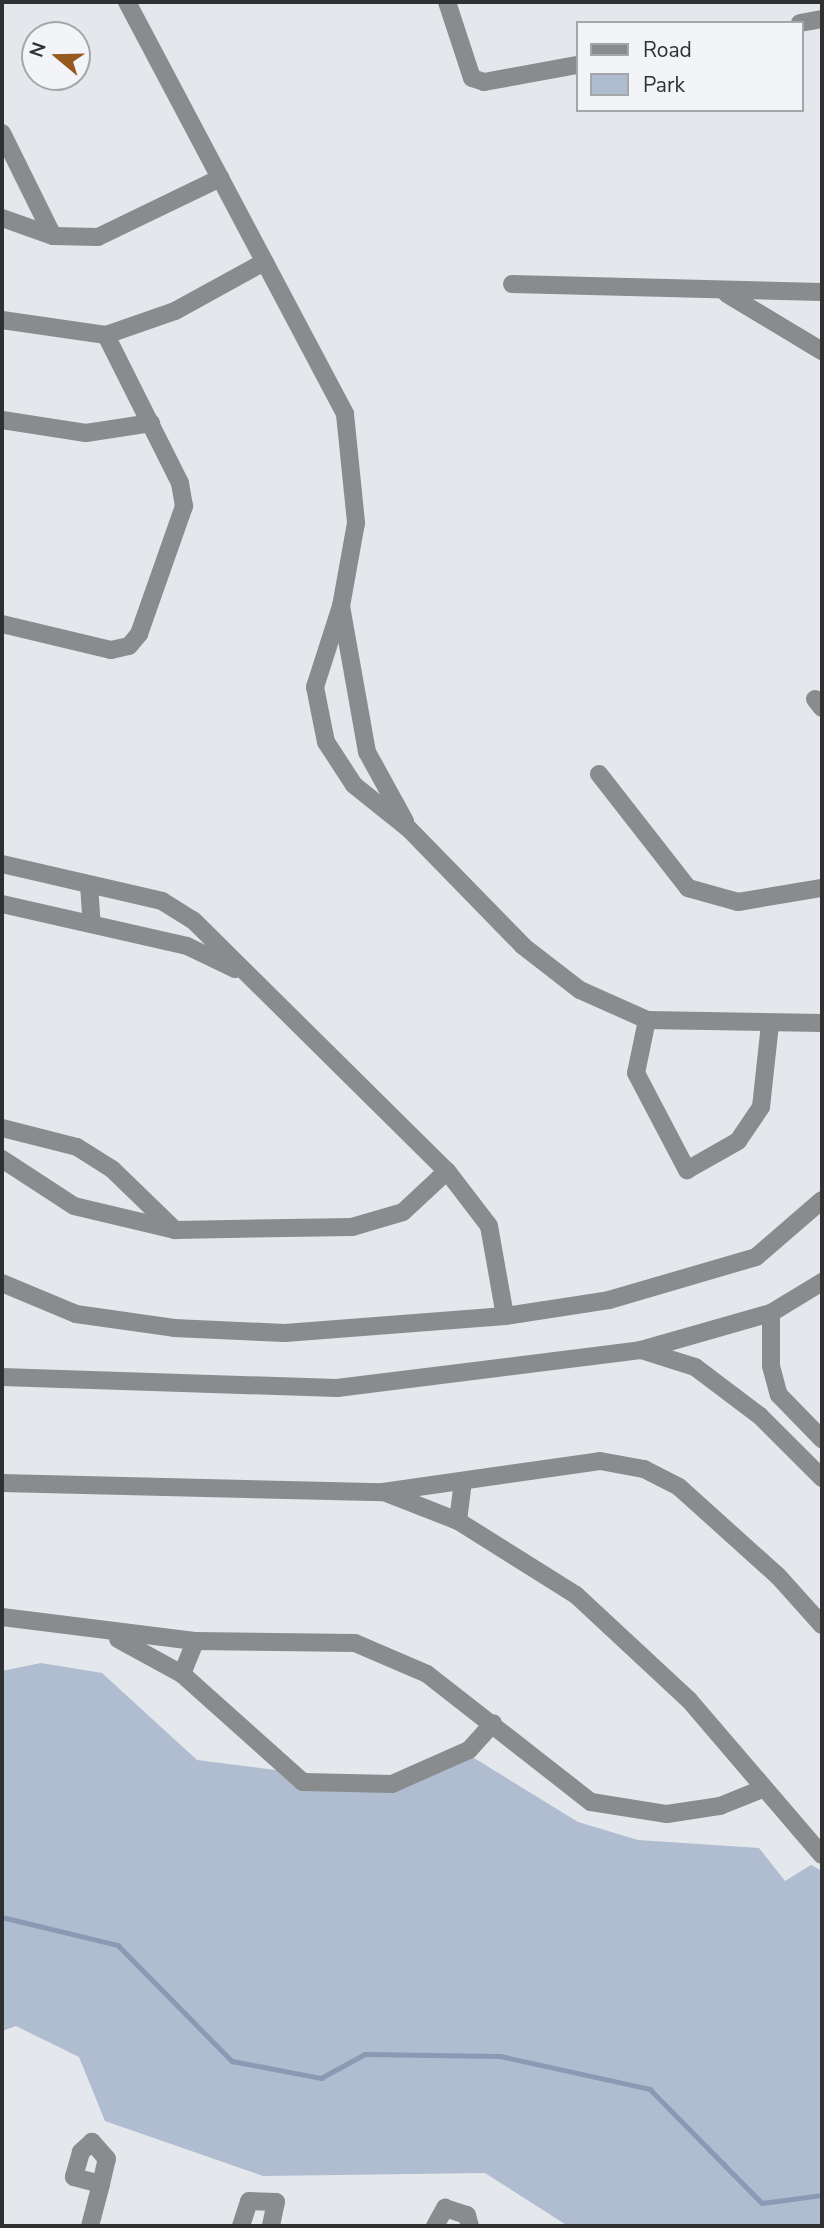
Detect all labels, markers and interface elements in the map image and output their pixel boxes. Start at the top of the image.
north arrow [21,21,91,91]
legend [576,21,803,112]
text: Road [643,36,692,64]
text: N [23,39,53,61]
text: Park [643,71,685,99]

